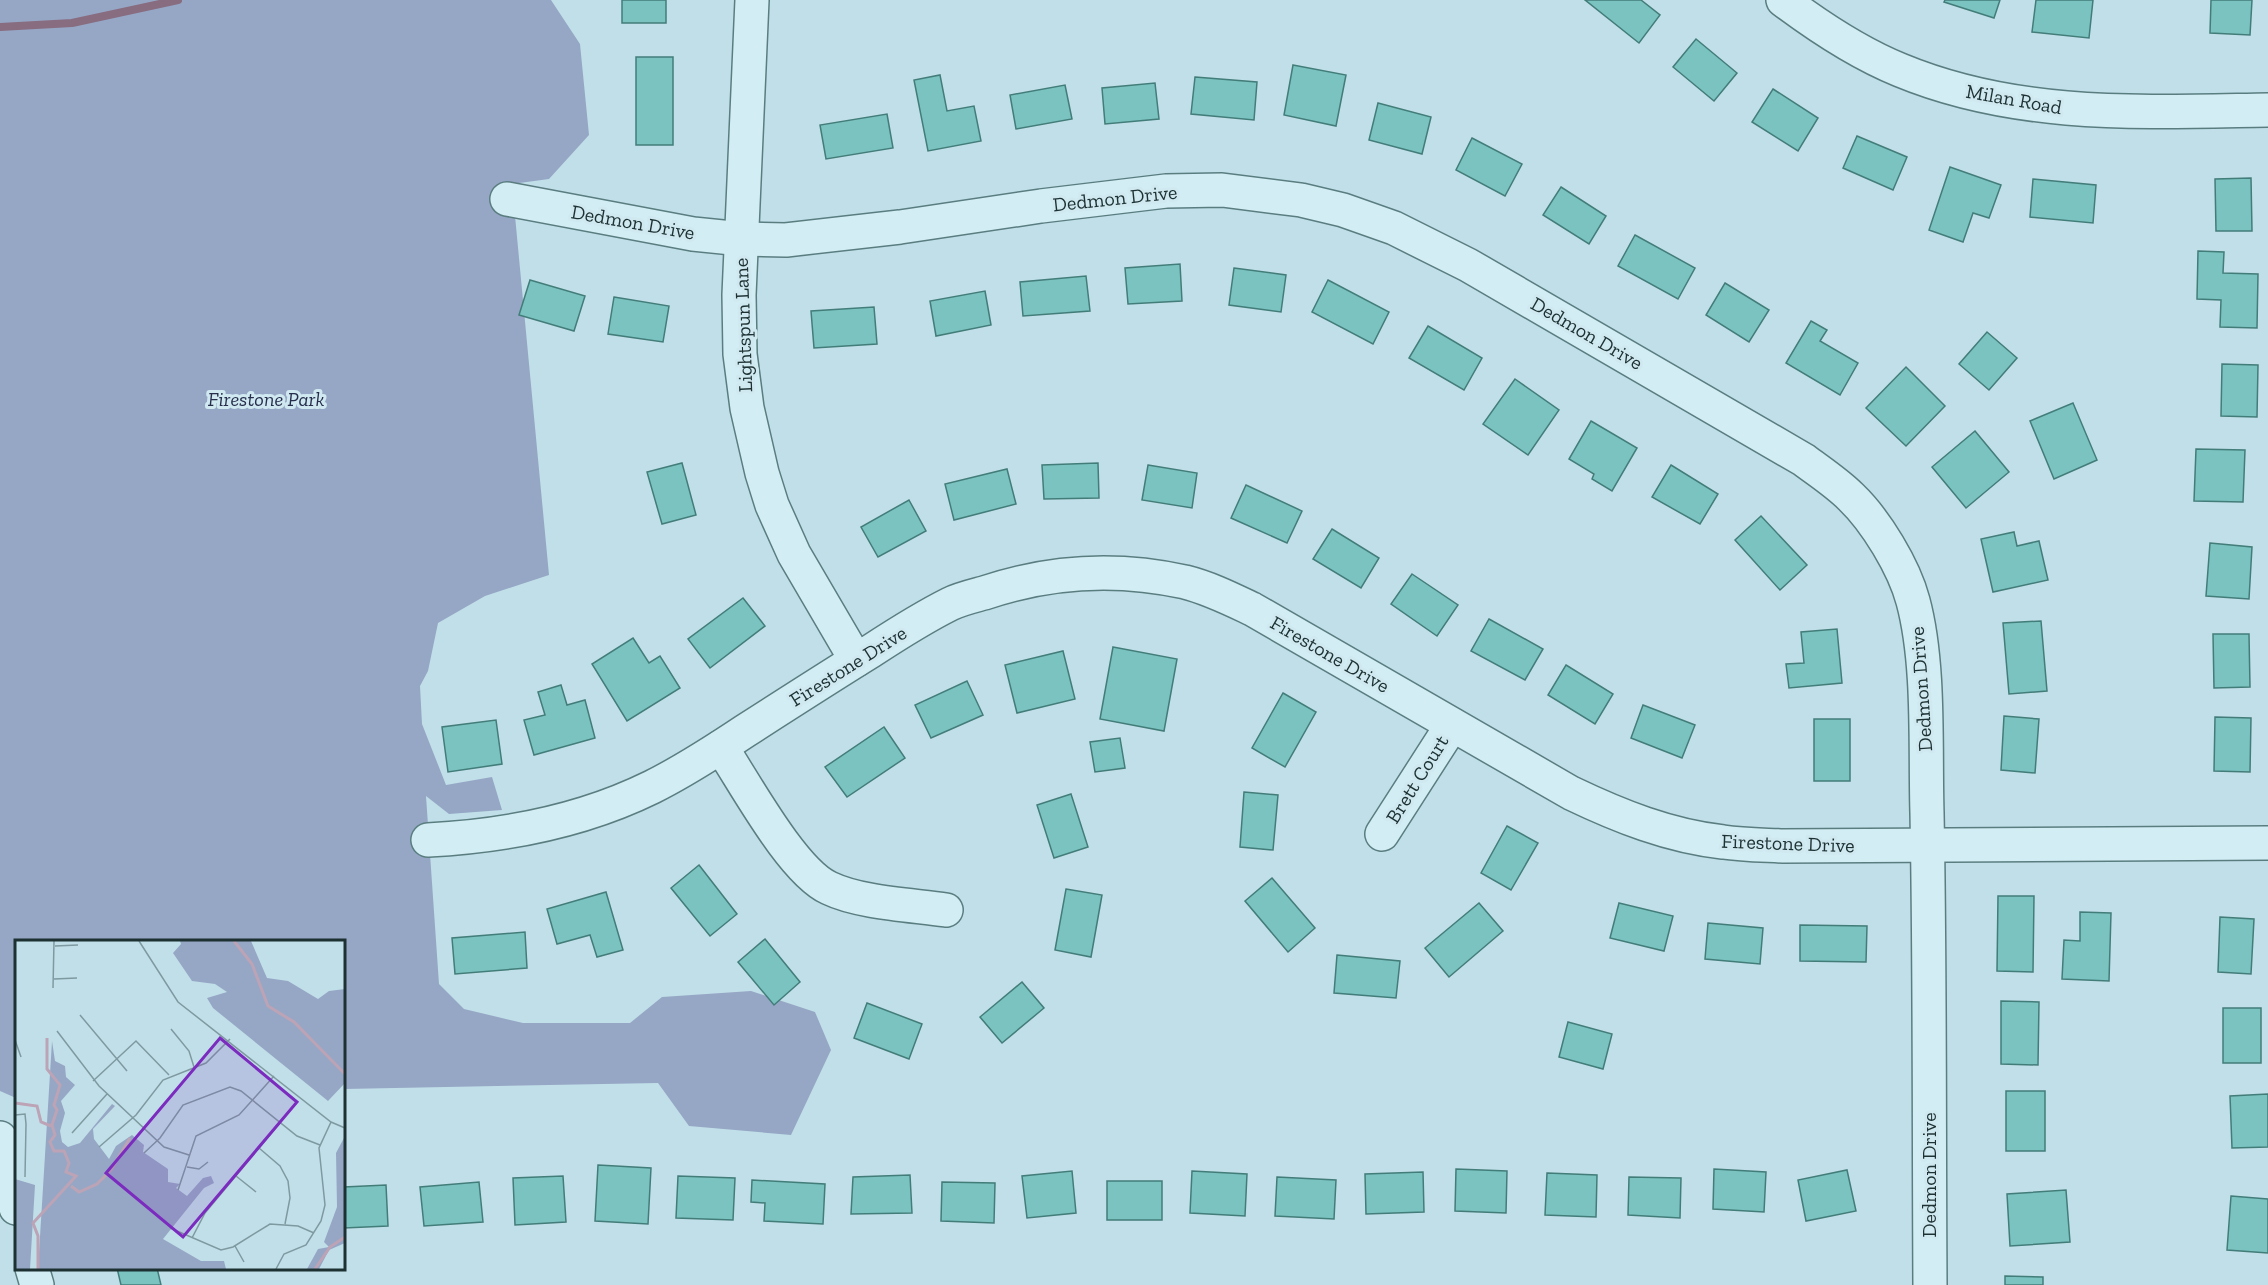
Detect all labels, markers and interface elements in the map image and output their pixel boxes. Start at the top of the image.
street label: Milan Road [1964,79,2064,119]
street label: Dedmon Drive [1052,180,1178,216]
street label: Dedmon Drive [569,199,697,245]
street label: Lightspun Lane [729,257,757,393]
street label: Dedmon Drive [1527,291,1647,375]
park label: Firestone Park [208,387,324,411]
street label: Firestone Drive [1266,610,1394,698]
street label: Firestone Drive [785,620,911,712]
street label: Dedmon Drive [1905,626,1937,752]
street label: Brett Court [1380,730,1454,828]
street label: Firestone Drive [1721,829,1855,857]
inset map [15,940,345,1270]
street label: Dedmon Drive [1917,1112,1941,1238]

